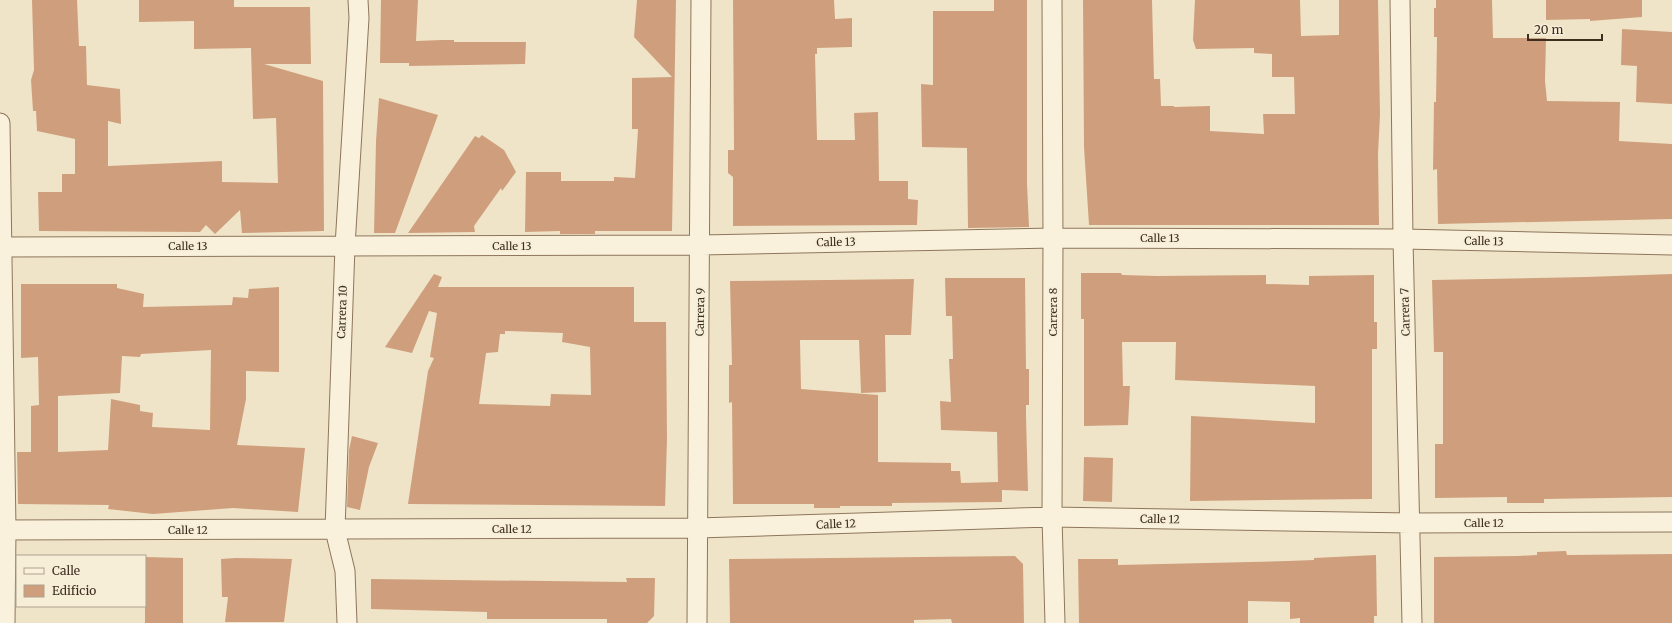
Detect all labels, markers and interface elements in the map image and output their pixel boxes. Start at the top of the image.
scale bar [1528,16,1602,42]
text: 20 m [1534,22,1563,37]
street label: Calle 13 [1140,231,1180,245]
street label: Calle 13 [1464,234,1504,248]
street label: Calle 13 [816,235,856,249]
street label: Calle 13 [168,239,208,253]
street label: Calle 13 [492,239,532,253]
street label: Carrera 10 [334,285,350,339]
street label: Carrera 9 [693,287,707,336]
street label: Carrera 8 [1046,287,1060,336]
street label: Carrera 7 [1397,288,1413,336]
street label: Calle 12 [1140,512,1180,526]
street label: Calle 12 [816,516,856,532]
street label: Calle 12 [1464,516,1504,530]
street label: Calle 12 [492,522,532,536]
street label: Calle 12 [168,523,208,537]
legend [16,555,146,607]
text: Calle [52,563,80,578]
text: Edificio [52,583,96,598]

